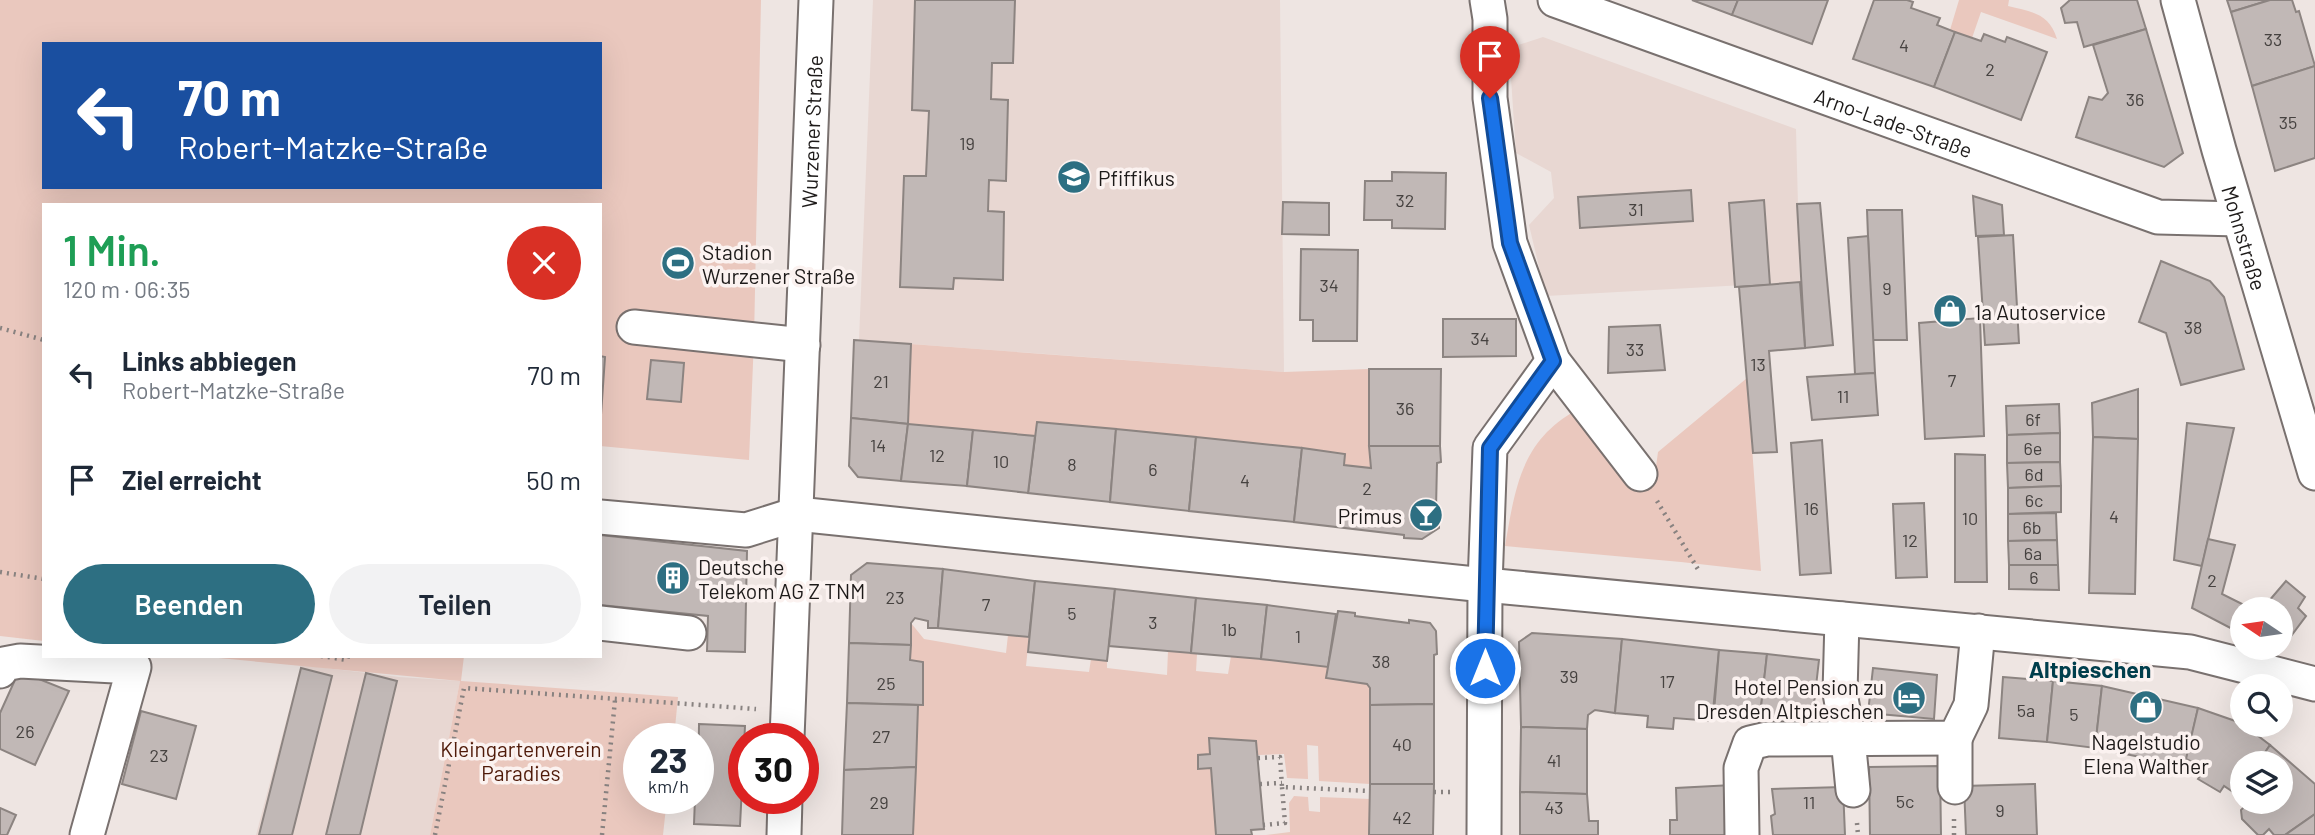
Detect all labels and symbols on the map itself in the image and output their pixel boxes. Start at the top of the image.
pin [1460,26,1520,98]
house number: 33 [2264,28,2282,50]
house number: 4 [1899,34,1909,56]
street label: Wurzener Straße [795,54,826,209]
house number: 2 [1985,58,1995,80]
street label: Arno-Lade-Straße [1811,82,1976,162]
house number: 36 [2126,88,2144,110]
house number: 35 [2279,111,2297,133]
house number: 19 [959,132,975,154]
school or university icon: Pfiffikus [1055,158,1093,196]
place label: Pfiffikus [1098,165,1175,190]
street label: Mohnstraße [2218,182,2272,293]
house number: 32 [1396,189,1414,211]
house number: 31 [1628,198,1644,220]
place label: Stadion Wurzener Straße [702,239,855,288]
sports icon: Stadion Wurzener Straße [659,244,697,282]
house number: 34 [1319,274,1339,296]
house number: 9 [1882,277,1892,299]
shop icon: 1a Autoservice [1931,292,1969,330]
place label: 1a Autoservice [1974,299,2106,324]
house number: 38 [2184,316,2202,338]
house number: 34 [1470,327,1490,349]
house number: 33 [1626,338,1644,360]
house number: 13 [1750,353,1766,375]
house number: 7 [1948,369,1957,391]
house number: 21 [873,370,889,392]
house number: 11 [1837,385,1849,407]
house number: 36 [1396,397,1414,419]
house number: 6f [2025,408,2041,430]
house number: 14 [870,434,886,456]
house number: 6e [2024,437,2042,459]
house number: 12 [929,444,945,466]
house number: 10 [993,450,1009,472]
house number: 8 [1067,453,1077,475]
house number: 6 [1148,458,1158,480]
house number: 6d [2024,463,2044,485]
house number: 4 [1240,469,1250,491]
house number: 2 [1362,477,1372,499]
house number: 6c [2025,489,2043,511]
bar icon: Primus [1407,496,1445,534]
house number: 16 [1803,497,1819,519]
place label: Primus [1338,503,1402,528]
house number: 4 [2109,505,2119,527]
house number: 10 [1962,507,1978,529]
house number: 6b [2022,516,2042,538]
house number: 12 [1902,529,1918,551]
house number: 6a [2024,542,2042,564]
place label: Deutsche Telekom AG Z TNM [698,554,865,603]
building icon: Deutsche Telekom AG Z TNM [654,559,692,597]
house number: 6 [2029,566,2039,588]
house number: 2 [2207,569,2217,591]
house number: 23 [886,586,904,608]
house number: 7 [982,593,991,615]
north arrow [2230,597,2292,660]
house number: 5 [1067,602,1077,624]
house number: 3 [1148,611,1158,633]
house number: 1b [1221,618,1237,640]
house number: 1 [1295,625,1301,647]
position arrow [1448,631,1522,705]
house number: 38 [1372,650,1390,672]
district label: Altpieschen [2029,655,2151,683]
house number: 39 [1560,665,1578,687]
house number: 17 [1660,670,1675,692]
house number: 25 [877,672,895,694]
place label: Hotel Pension zu Dresden Altpieschen [1696,674,1884,723]
hotel icon: Hotel Pension zu Dresden Altpieschen [1890,679,1928,717]
shop icon: Nagelstudio Elena Walther [2127,688,2165,726]
house number: 5a [2017,699,2035,721]
house number: 5 [2069,703,2079,725]
house number: 26 [16,720,34,742]
speed limit sign: 30 [728,723,819,814]
house number: 27 [872,725,891,747]
place label: Nagelstudio Elena Walther [2083,729,2209,778]
house number: 40 [1392,733,1412,755]
park label: Kleingartenverein Paradies [440,736,602,785]
house number: 23 [150,744,168,766]
house number: 41 [1547,749,1561,771]
house number: 5c [1896,790,1914,812]
house number: 29 [869,791,889,813]
house number: 11 [1803,791,1815,813]
house number: 43 [1544,796,1564,818]
house number: 9 [1995,799,2005,821]
house number: 42 [1392,806,1412,828]

